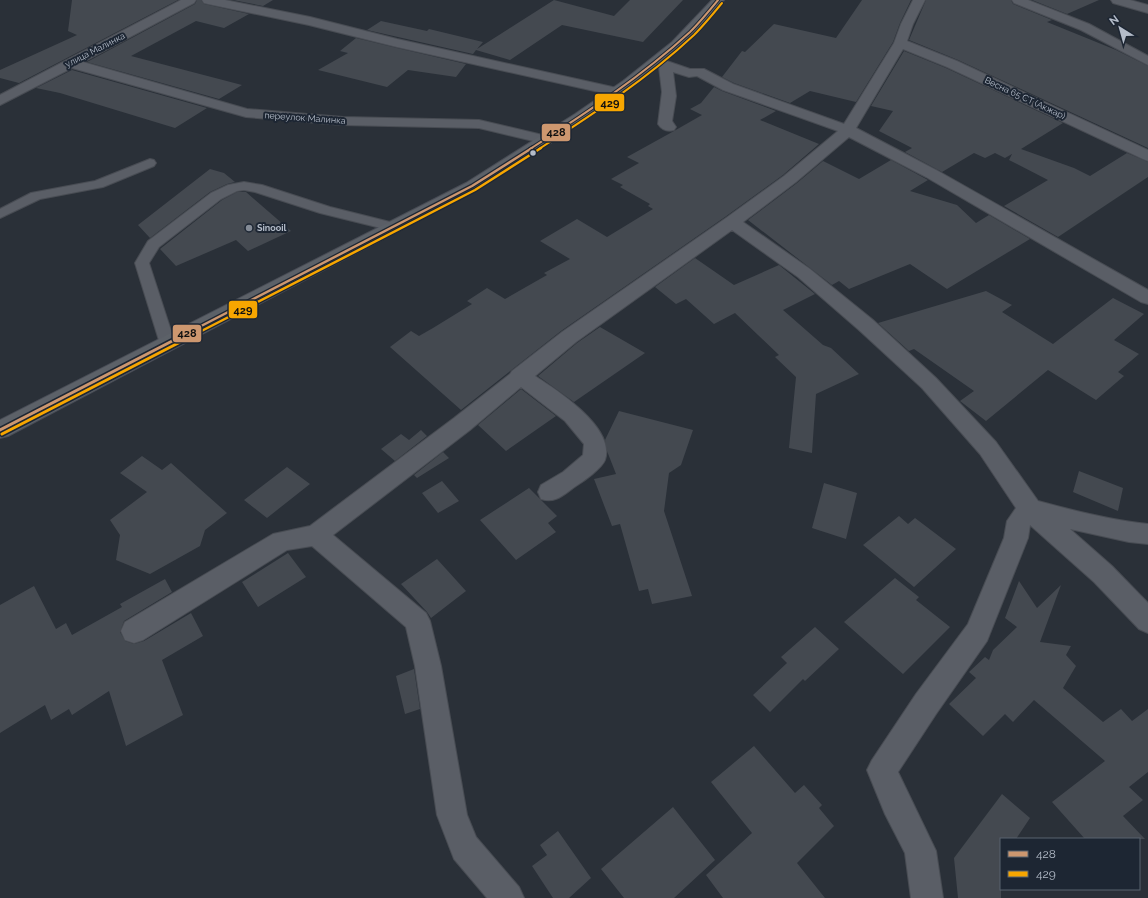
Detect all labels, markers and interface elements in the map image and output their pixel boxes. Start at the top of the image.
north arrow [1100,8,1140,48]
text: N [1107,13,1122,28]
street label: улица Малинка [63,31,127,69]
street label: Весна 65 СТ (Акжар) [983,75,1067,121]
line badge: 429 [594,93,625,112]
text: 429 [601,97,620,110]
street label: переулок Малинка [264,110,346,126]
line badge: 428 [541,123,571,142]
text: 428 [546,126,566,139]
unlabelled marker [528,148,538,158]
marker: Sinooil [244,223,254,233]
place label: Sinooil [257,223,286,233]
line badge: 429 [228,300,258,319]
text: 429 [234,304,253,317]
line badge: 428 [172,324,202,343]
text: 428 [177,327,197,340]
legend [1000,838,1140,890]
text: 428 [1036,847,1056,861]
text: 429 [1036,867,1056,881]

